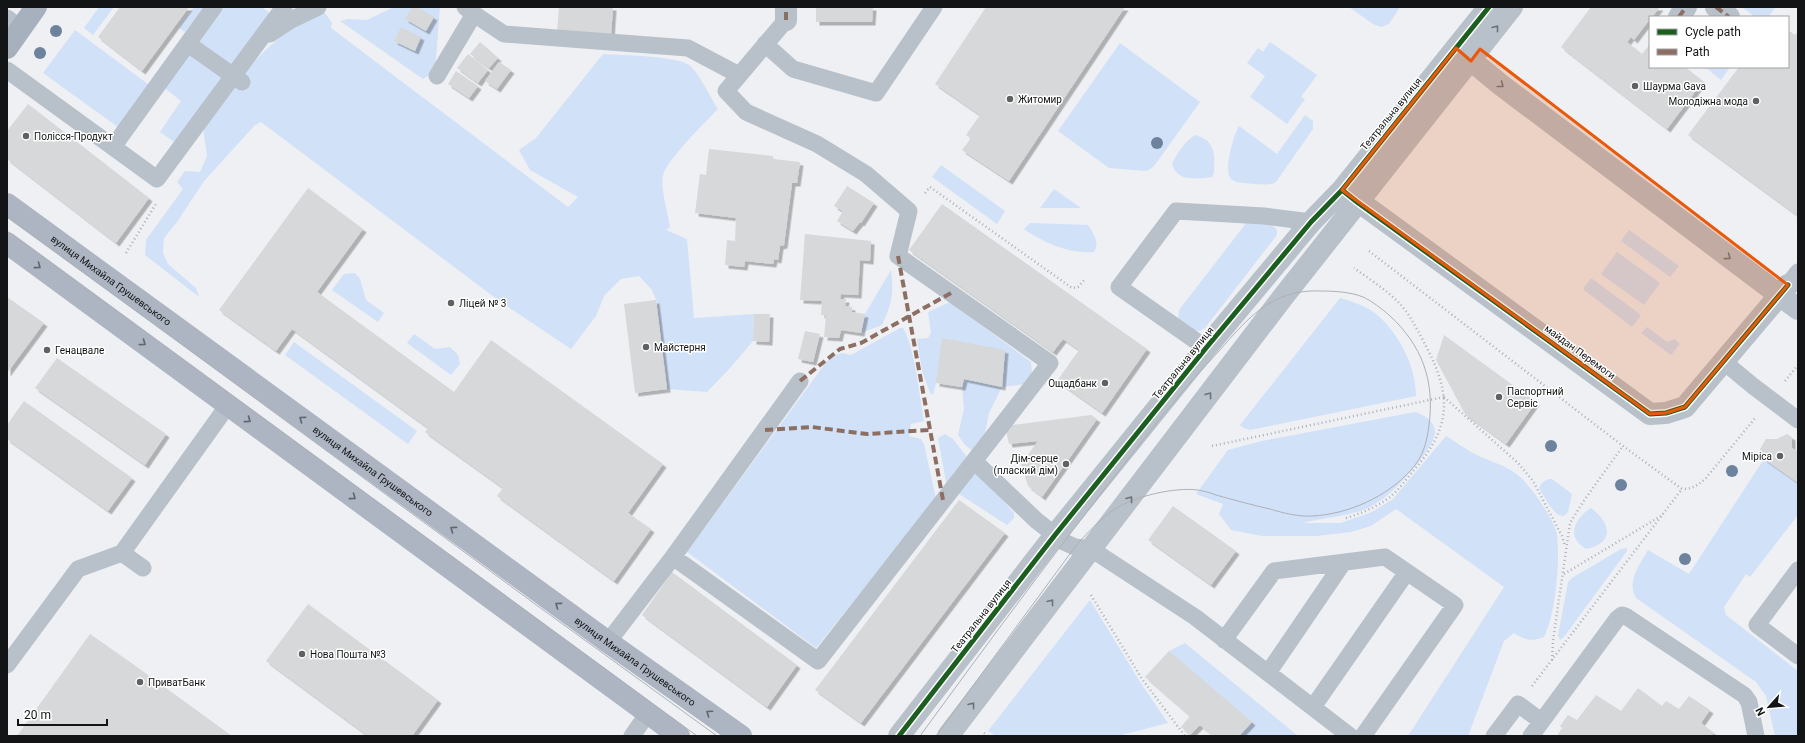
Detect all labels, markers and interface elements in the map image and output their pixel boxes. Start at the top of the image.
legend [1649,16,1789,68]
one-way arrow [1491,25,1498,32]
text: Cycle path [1685,25,1741,39]
text: Path [1685,45,1710,59]
street label: Театральна вулиця [1358,76,1424,152]
one-way arrow [1497,80,1504,87]
marker: Шаурма Gava [1630,81,1640,91]
place label: Шаурма Gava [1643,81,1706,92]
marker: Житомир [1005,94,1015,104]
place label: Житомир [1018,94,1062,105]
place label: Молодіжна мода [1668,96,1748,107]
marker: Молодіжна мода [1751,96,1761,106]
marker: Полісся-Продукт [21,131,31,141]
place label: Полісся-Продукт [34,131,113,142]
street label: вулиця Михайла Грушевського [49,233,174,327]
one-way arrow [1723,252,1730,259]
one-way arrow [34,261,41,268]
marker: Ліцей № 3 [446,298,456,308]
place label: Ліцей № 3 [459,298,506,309]
street label: майдан Перемоги [1542,323,1618,382]
street label: Театральна вулиця [1150,325,1216,401]
one-way arrow [139,338,146,345]
marker: Майстерня [641,342,651,352]
place label: Майстерня [654,342,706,353]
marker: Генацвале [42,345,52,355]
place label: Генацвале [55,345,104,356]
place label: Ощадбанк [1048,378,1098,389]
marker: Ощадбанк [1100,378,1110,388]
place label: Паспортний Сервіс [1507,386,1564,409]
marker: Паспортний Сервіс [1494,392,1504,402]
one-way arrow [1204,393,1211,400]
one-way arrow [244,415,251,422]
one-way arrow [300,417,307,424]
street label: вулиця Михайла Грушевського [311,423,435,518]
place label: Міріса [1742,451,1772,462]
marker: Міріса [1775,451,1785,461]
place label: Дім-серце (плаский дім) [994,453,1058,477]
marker: Дім-серце (плаский дім) [1061,459,1071,469]
one-way arrow [349,492,356,500]
one-way arrow [1125,496,1132,503]
one-way arrow [450,526,457,533]
street label: Театральна вулиця [949,577,1013,655]
one-way arrow [1046,599,1054,606]
one-way arrow [555,603,562,610]
street label: вулиця Михайла Грушевського [573,614,698,708]
marker: Нова Пошта №3 [297,649,307,659]
place label: Нова Пошта №3 [310,649,386,660]
marker: ПриватБанк [135,677,145,687]
place label: ПриватБанк [148,677,206,688]
north arrow [1749,687,1789,727]
scale bar [18,701,107,727]
one-way arrow [967,703,974,710]
text: N [1753,705,1768,718]
text: 20 m [24,708,51,722]
one-way arrow [706,711,713,718]

